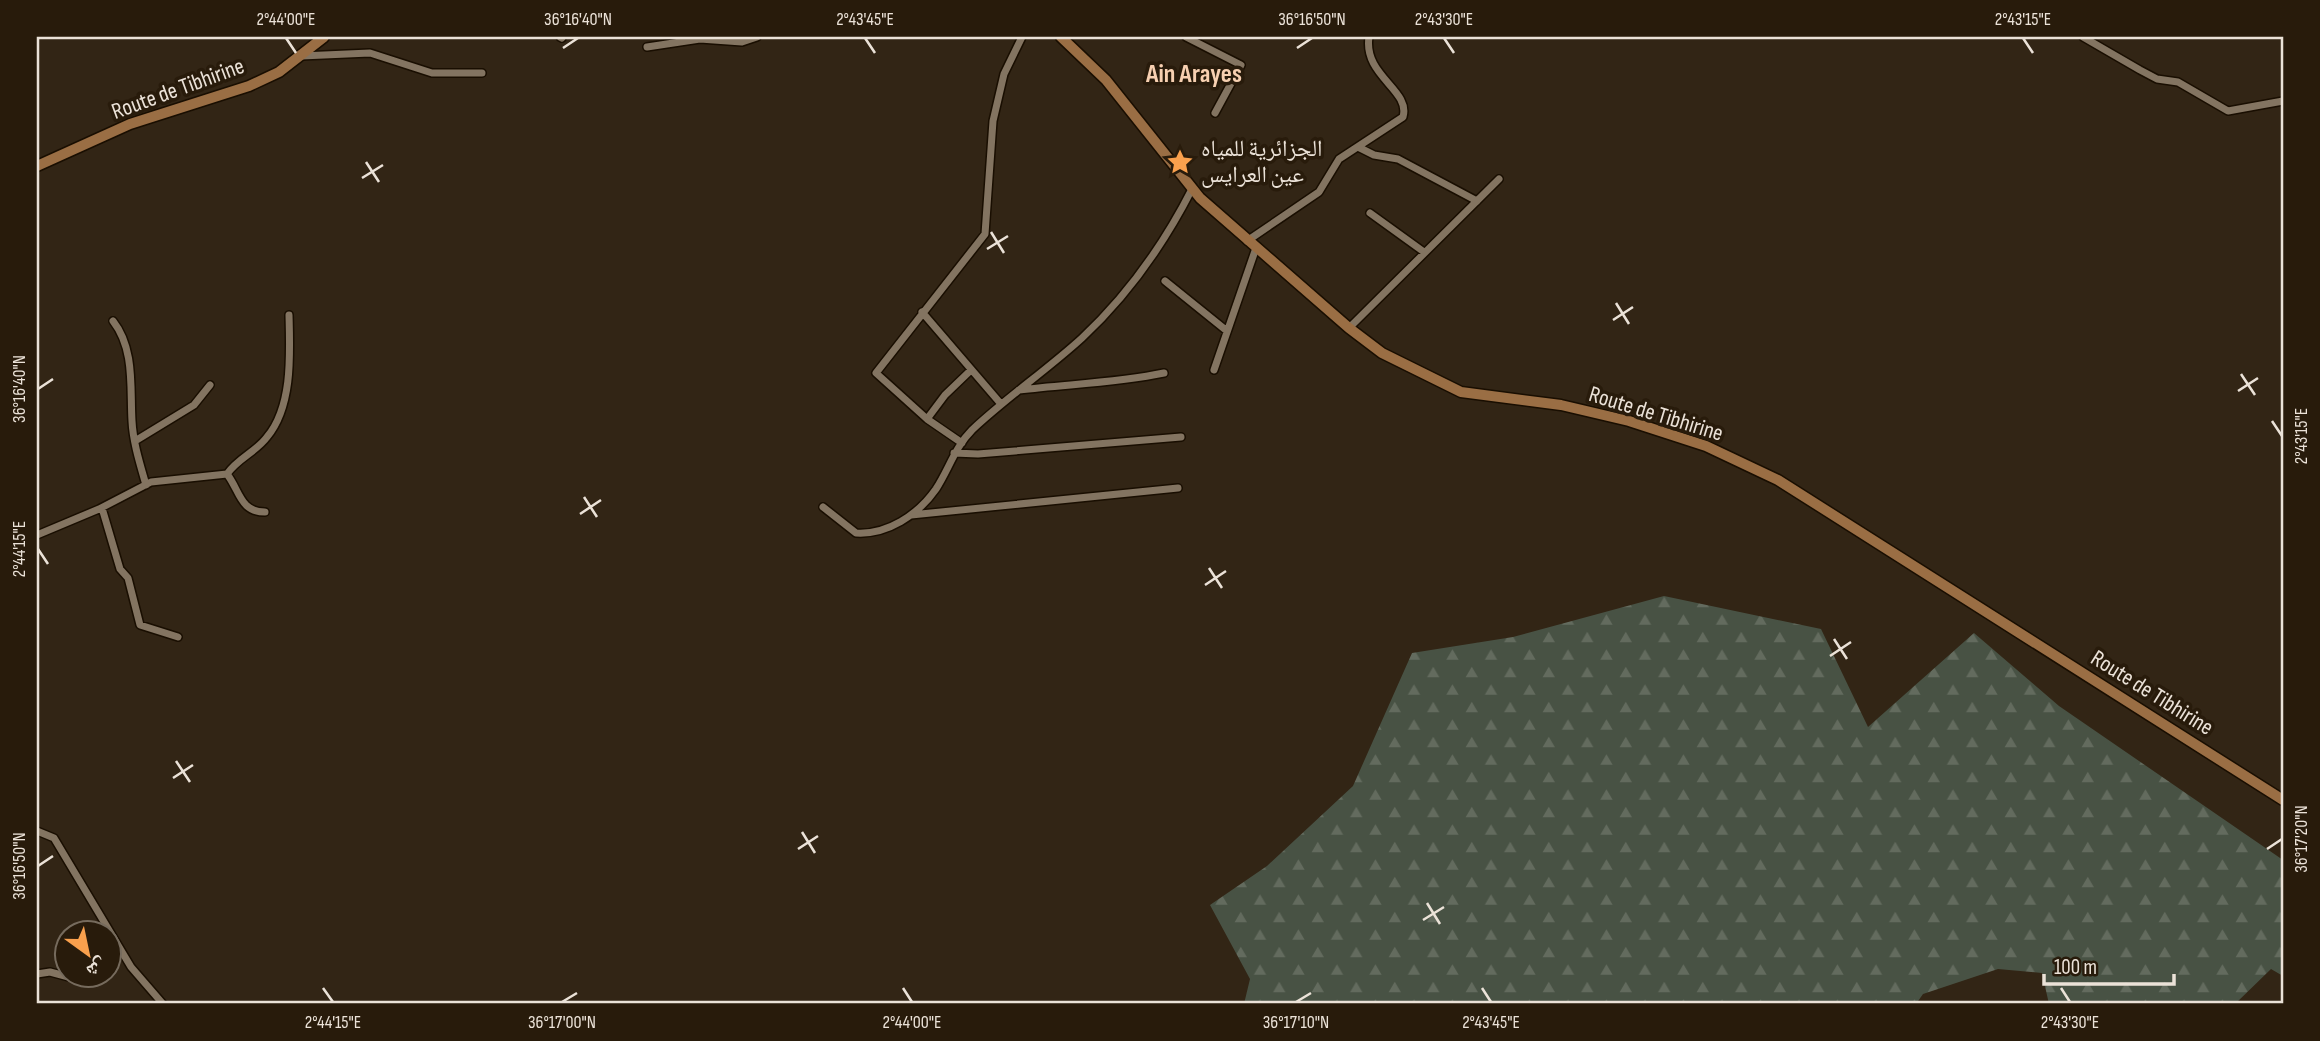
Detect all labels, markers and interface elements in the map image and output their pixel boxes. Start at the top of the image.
text: 2°44'00"E [256,9,316,30]
text: 36°16'40"N [544,9,612,30]
text: 2°43'45"E [836,9,894,30]
text: 36°16'50"N [1278,9,1346,30]
text: 2°43'30"E [1415,9,1473,30]
text: 2°43'15"E [1995,9,2051,30]
street label: Route de Tibhirine [108,52,248,126]
district label: Ain Arayes [1145,59,1242,90]
place label: الجزائرية للمياه عين العرايس [1201,135,1323,189]
place icon: الجزائرية للمياه عين العرايس [1165,147,1195,177]
text: 36°16'40"N [9,355,30,423]
street label: Route de Tibhirine [1585,380,1727,448]
text: 2°43'15"E [2291,408,2312,464]
text: 2°44'15"E [9,521,30,577]
street label: Route de Tibhirine [2086,644,2218,742]
text: 36°17'20"N [2291,805,2312,873]
text: 36°16'50"N [9,832,30,900]
north arrow [52,918,122,988]
scale bar [2044,943,2173,987]
text: ش [82,952,111,982]
text: 100 m [2054,955,2097,980]
text: 2°44'15"E [305,1012,361,1033]
text: 36°17'00"N [528,1012,596,1033]
text: 2°44'00"E [882,1012,942,1033]
text: 36°17'10"N [1263,1012,1329,1033]
text: 2°43'45"E [1462,1012,1520,1033]
text: 2°43'30"E [2041,1012,2099,1033]

